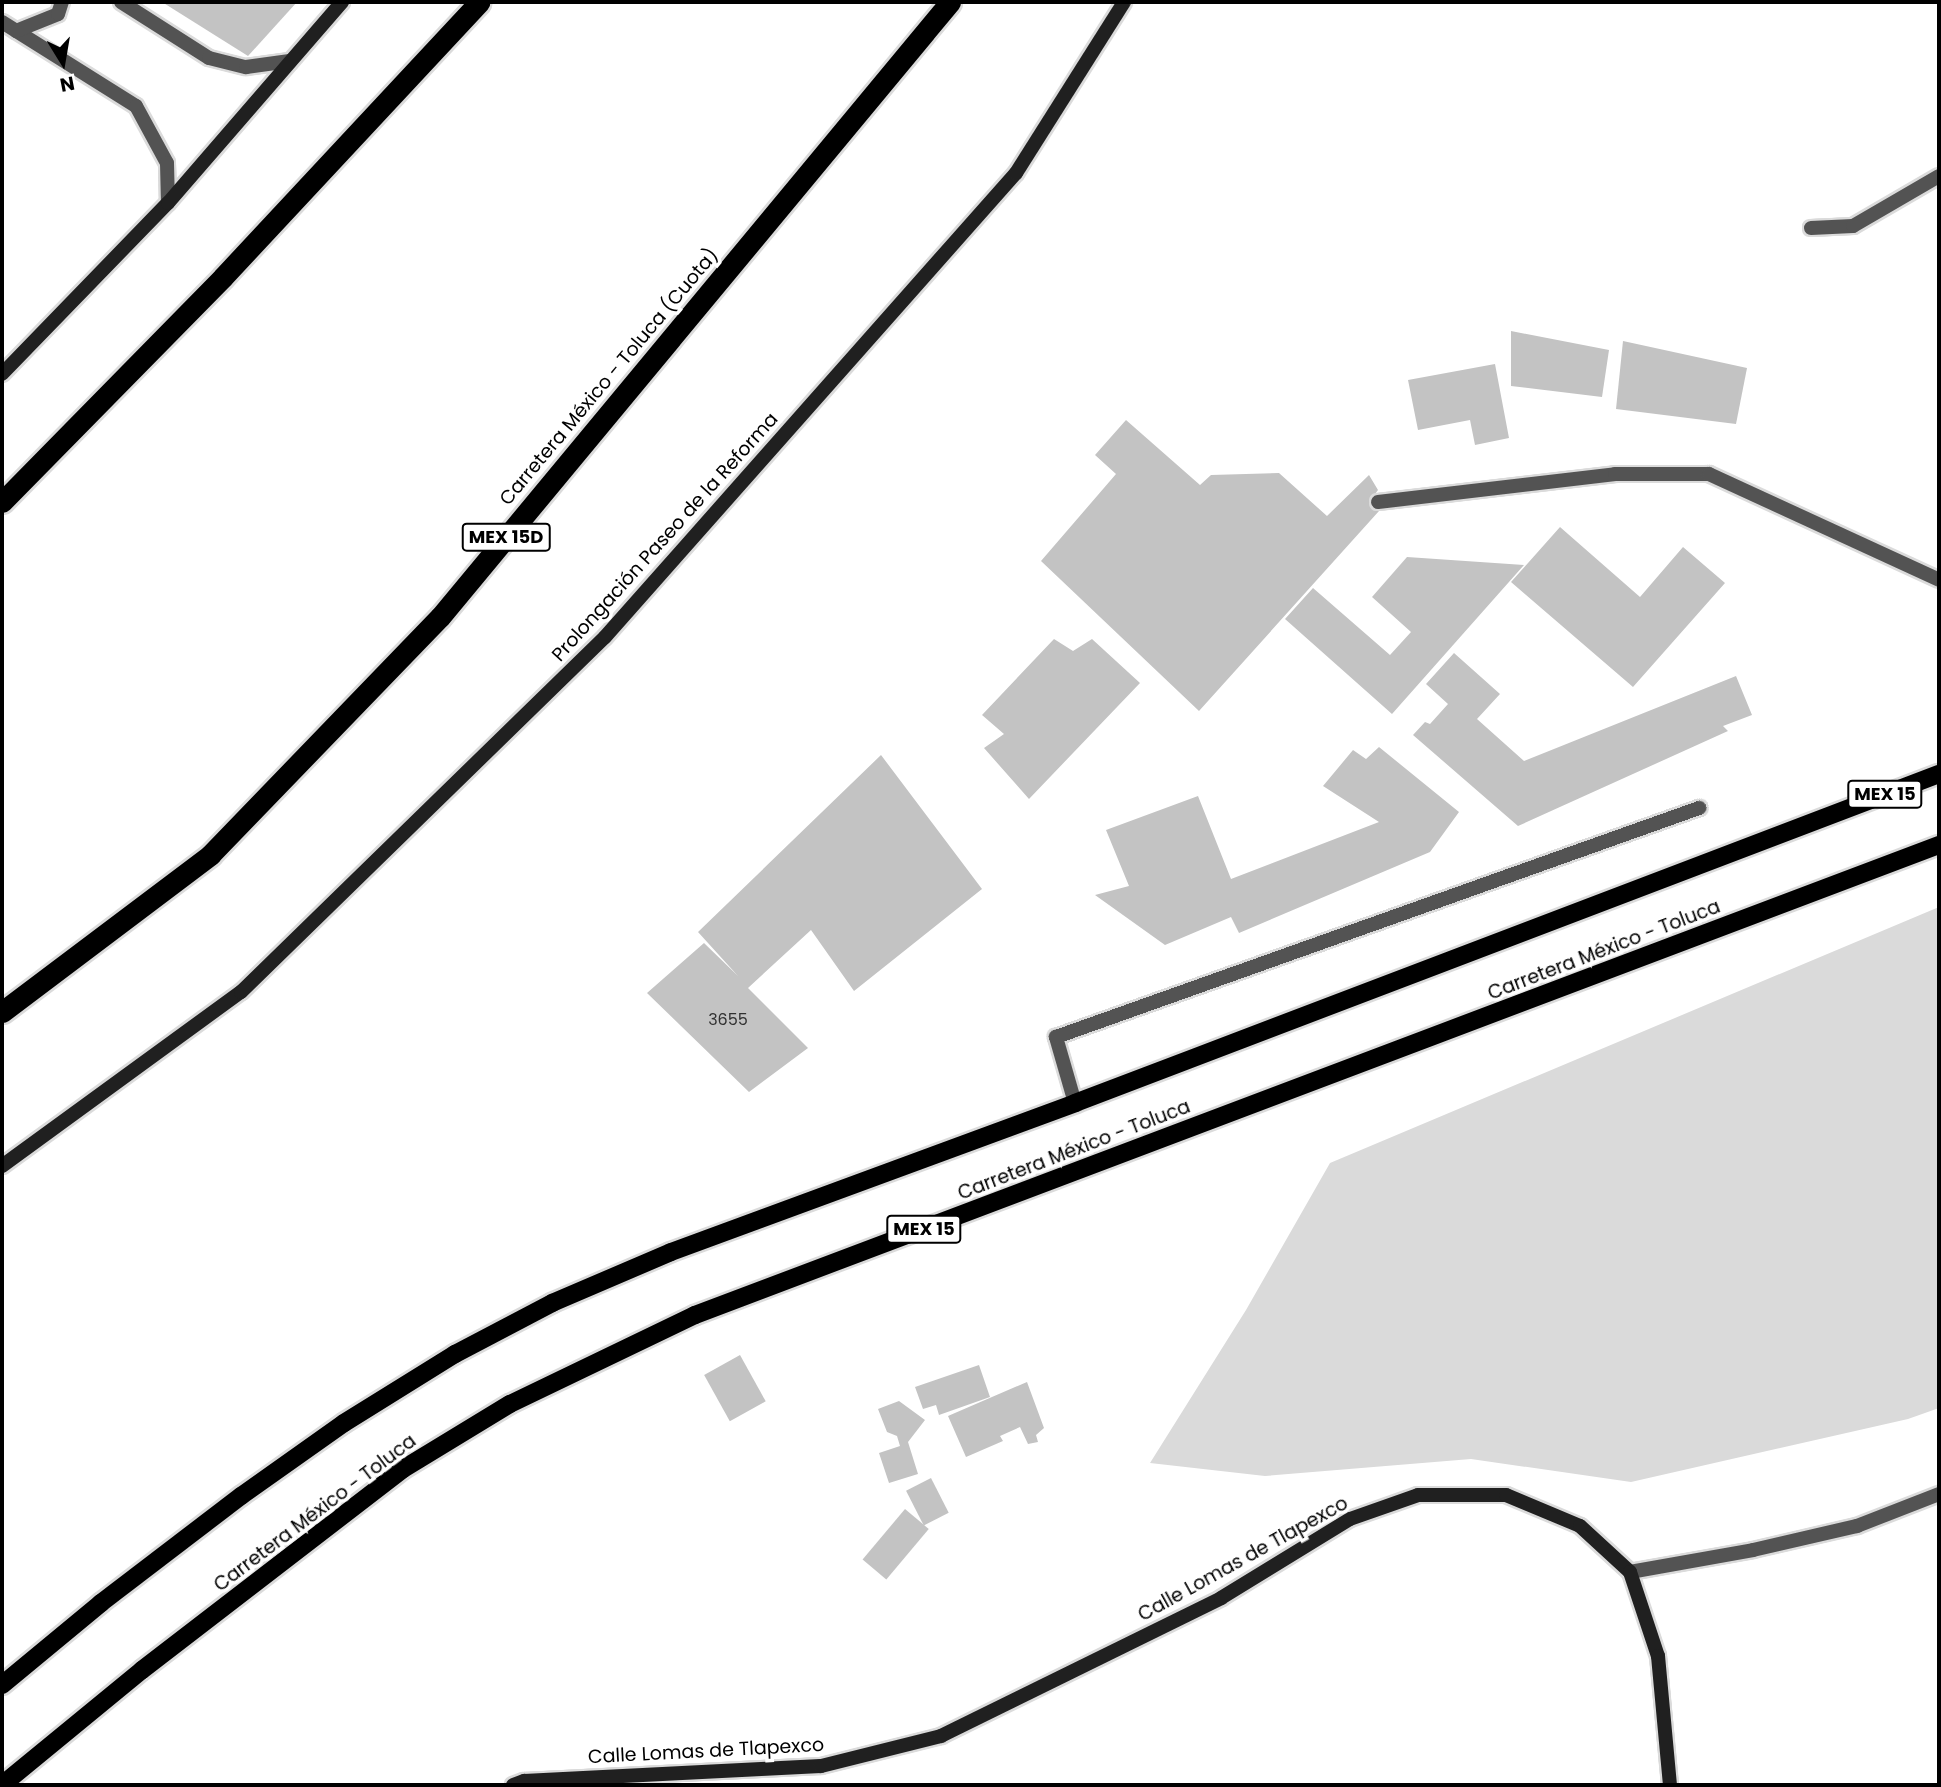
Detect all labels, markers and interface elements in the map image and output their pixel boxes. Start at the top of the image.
north arrow [28,28,98,98]
text: N [58,69,77,99]
street label: Carretera México - Toluca (Cuota) [495,244,723,510]
street label: Prolongación Paseo de la Reforma [547,408,783,666]
road number: MEX 15D [461,522,552,552]
road number: MEX 15 [1846,780,1924,808]
street label: Carretera México - Toluca [1485,895,1723,1005]
house number: 3655 [708,1010,748,1030]
street label: Carretera México - Toluca [955,1095,1193,1205]
road number: MEX 15 [886,1214,962,1244]
street label: Carretera México - Toluca [209,1430,421,1596]
street label: Calle Lomas de Tlapexco [1134,1492,1352,1626]
street label: Calle Lomas de Tlapexco [587,1733,825,1769]

